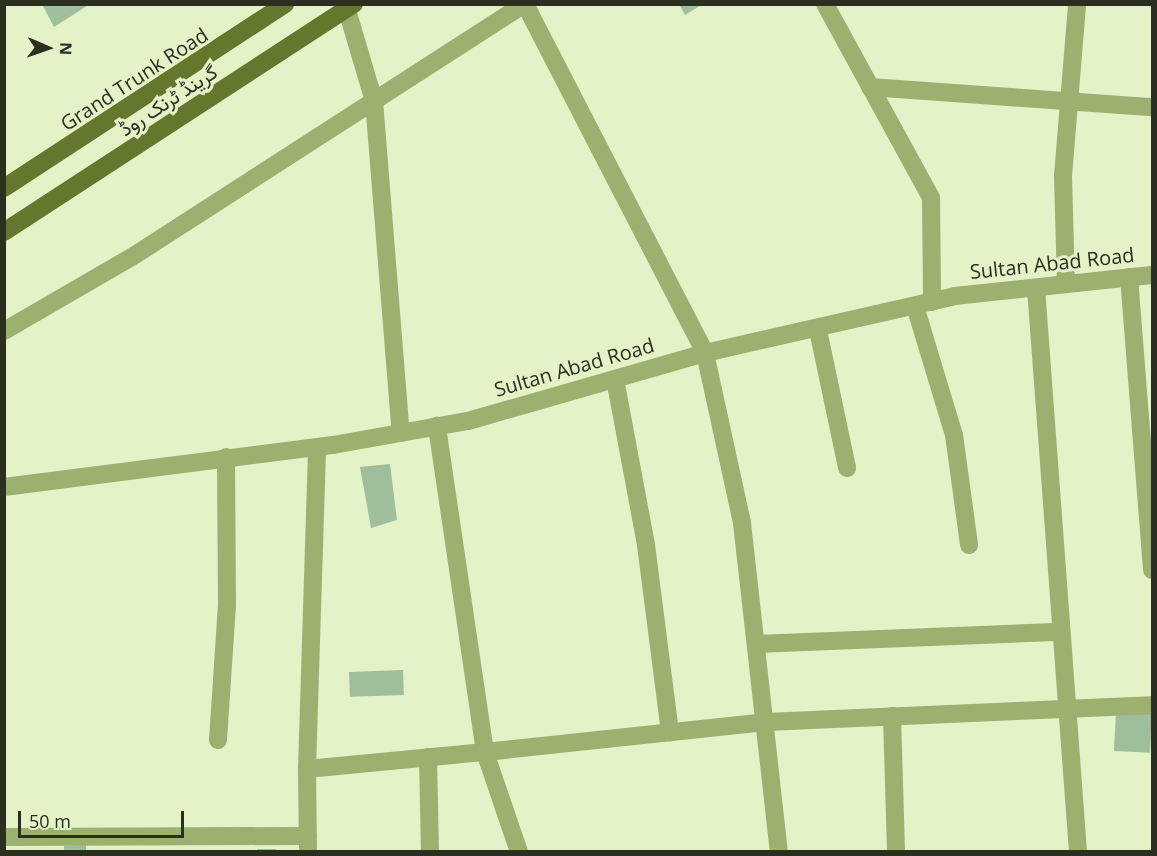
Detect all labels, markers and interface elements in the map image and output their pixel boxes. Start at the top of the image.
north arrow [18,18,78,78]
street label: Grand Trunk Road [56,22,212,136]
text: N [55,42,77,56]
street label: گرینڈ ٹرنک روڈ [114,59,222,141]
street label: Sultan Abad Road [969,242,1135,284]
street label: Sultan Abad Road [491,333,657,401]
scale bar [21,799,188,837]
text: 50 m [29,809,71,833]

